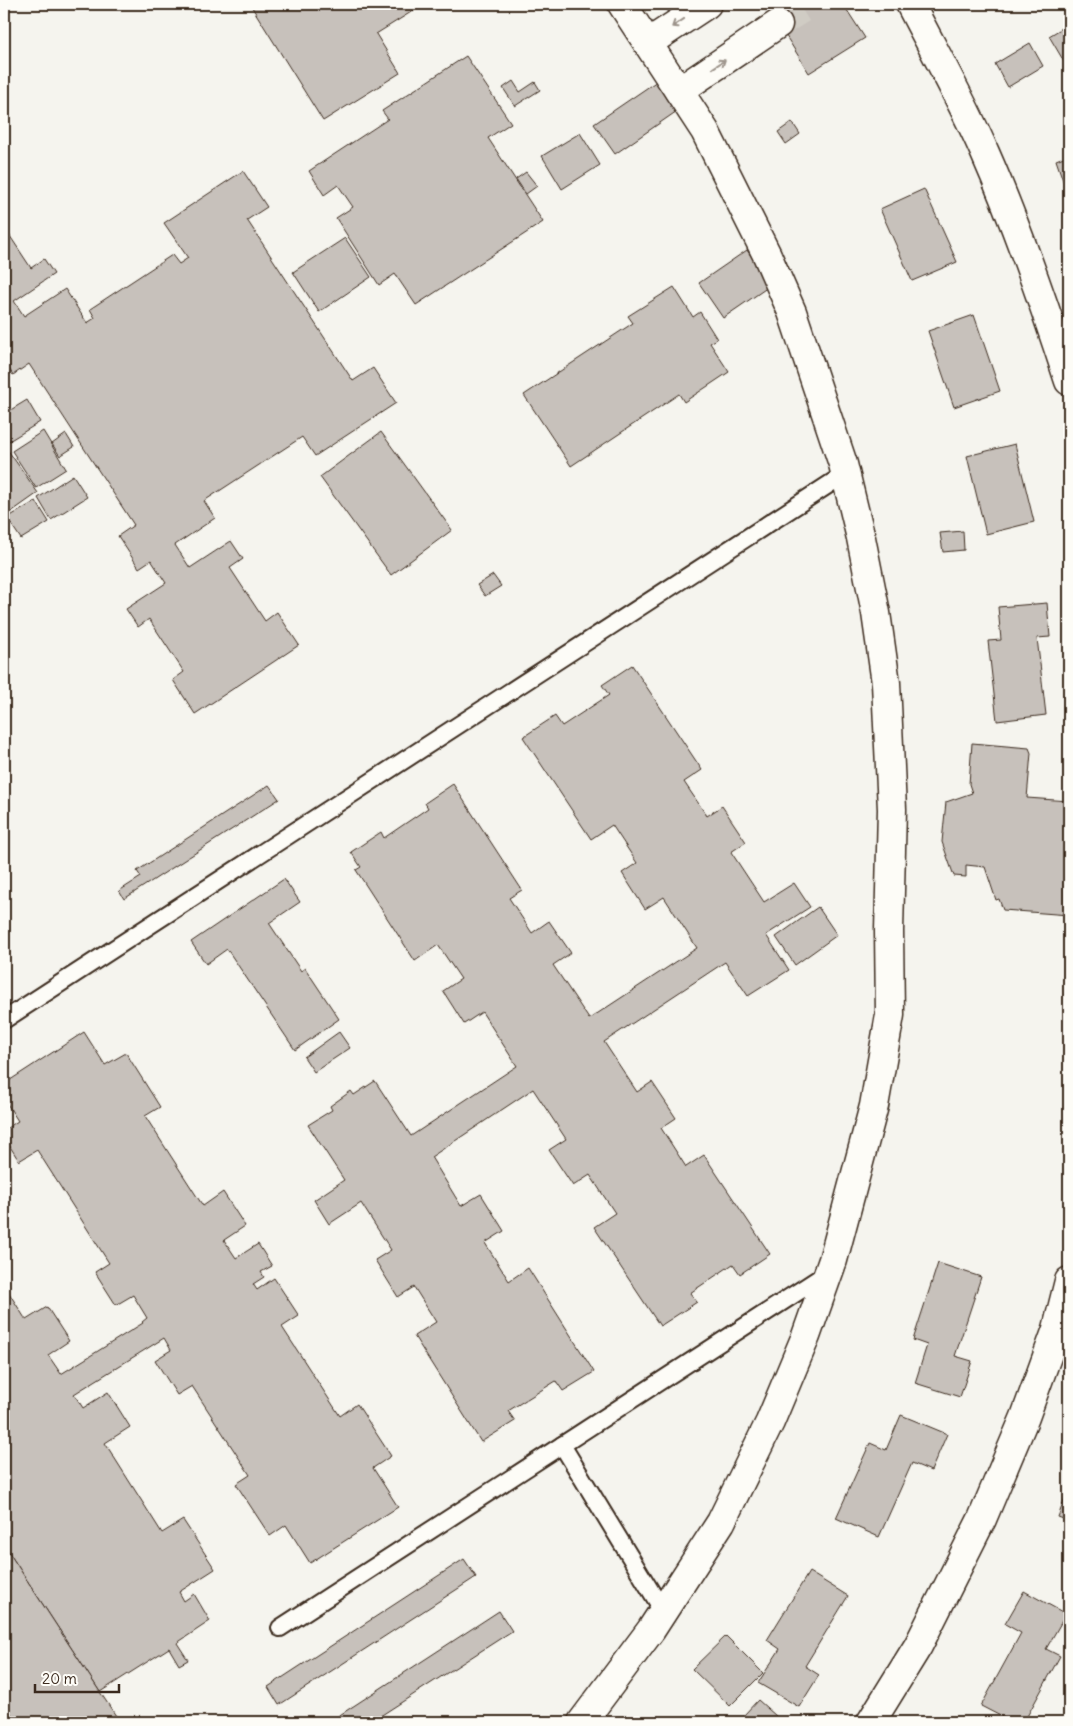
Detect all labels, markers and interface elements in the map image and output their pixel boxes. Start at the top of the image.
one-way arrow [671,19,685,29]
one-way arrow [712,59,726,69]
scale bar [35,1661,119,1693]
text: 20 m [42,1669,77,1688]

